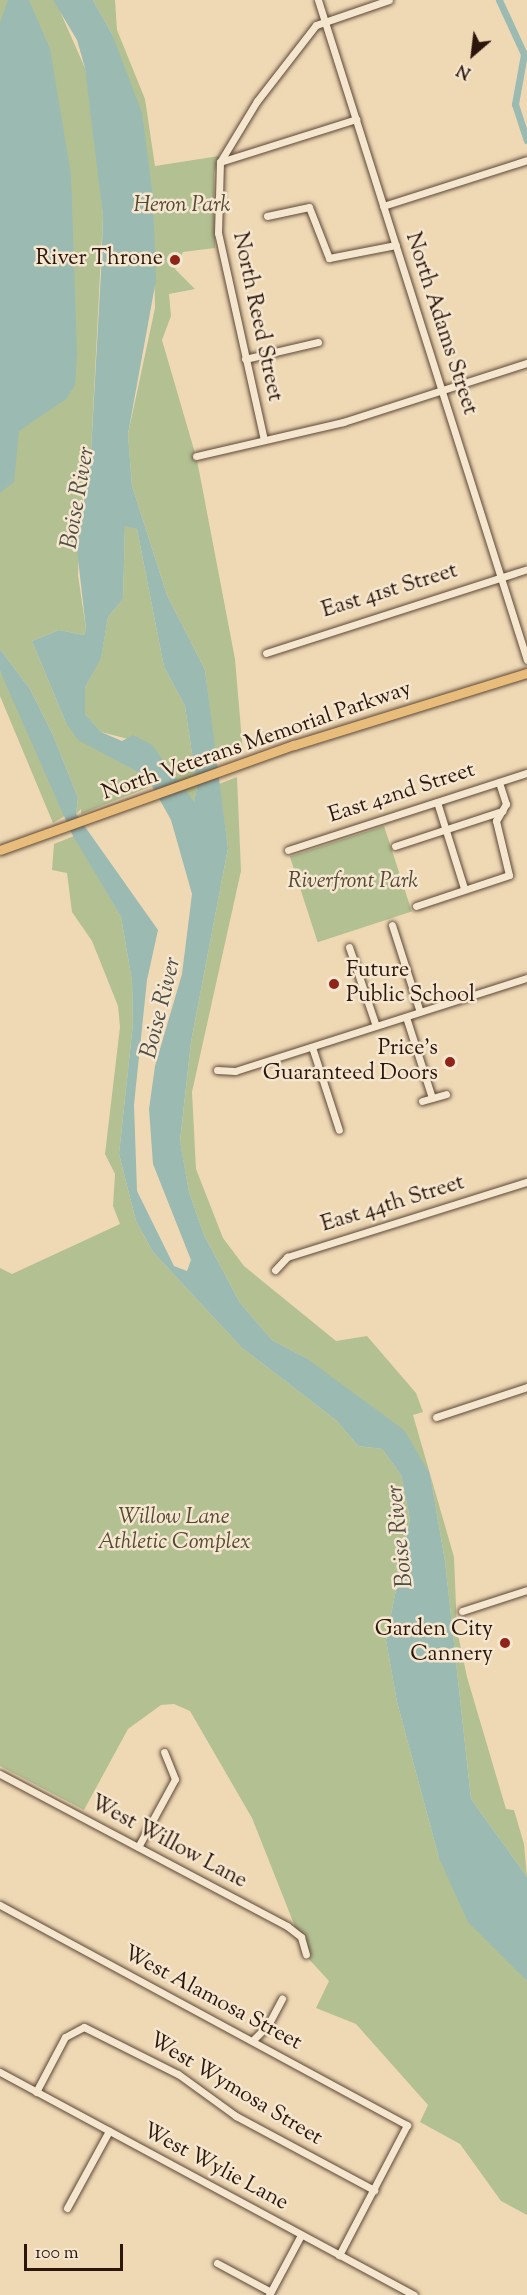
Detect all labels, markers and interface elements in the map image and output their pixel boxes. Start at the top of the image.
north arrow [443,24,503,84]
text: N [453,57,475,83]
park label: Heron Park [134,194,230,220]
street label: North Adams Street [398,229,482,419]
street label: North Reed Street [225,230,287,404]
place label: River Throne [36,247,163,273]
marker: River Throne [168,253,182,267]
water label: Boise River [56,445,102,551]
street label: East 41st Street [319,559,461,625]
street label: North Veterans Memorial Parkway [99,677,415,807]
street label: East 42nd Street [325,758,479,830]
park label: Riverfront Park [288,870,418,896]
water label: Boise River [136,954,188,1062]
place label: Future Public School [346,958,475,1010]
marker: Future Public School [327,977,341,991]
place label: Price's Guaranteed Doors [263,1036,438,1088]
marker: Price's Guaranteed Doors [443,1055,457,1069]
street label: East 44th Street [318,1171,468,1239]
water label: Boise River [381,1483,421,1589]
park label: Willow Lane Athletic Complex [98,1505,250,1556]
place label: Garden City Cannery [375,1617,493,1669]
marker: Garden City Cannery [498,1636,512,1650]
street label: West Willow Lane [85,1791,251,1895]
street label: West Alamosa Street [118,1941,306,2057]
street label: West Wymosa Street [143,2028,327,2152]
street label: West Wylie Lane [138,2119,292,2217]
scale bar [27,2232,126,2270]
text: 100 m [35,2241,79,2267]

